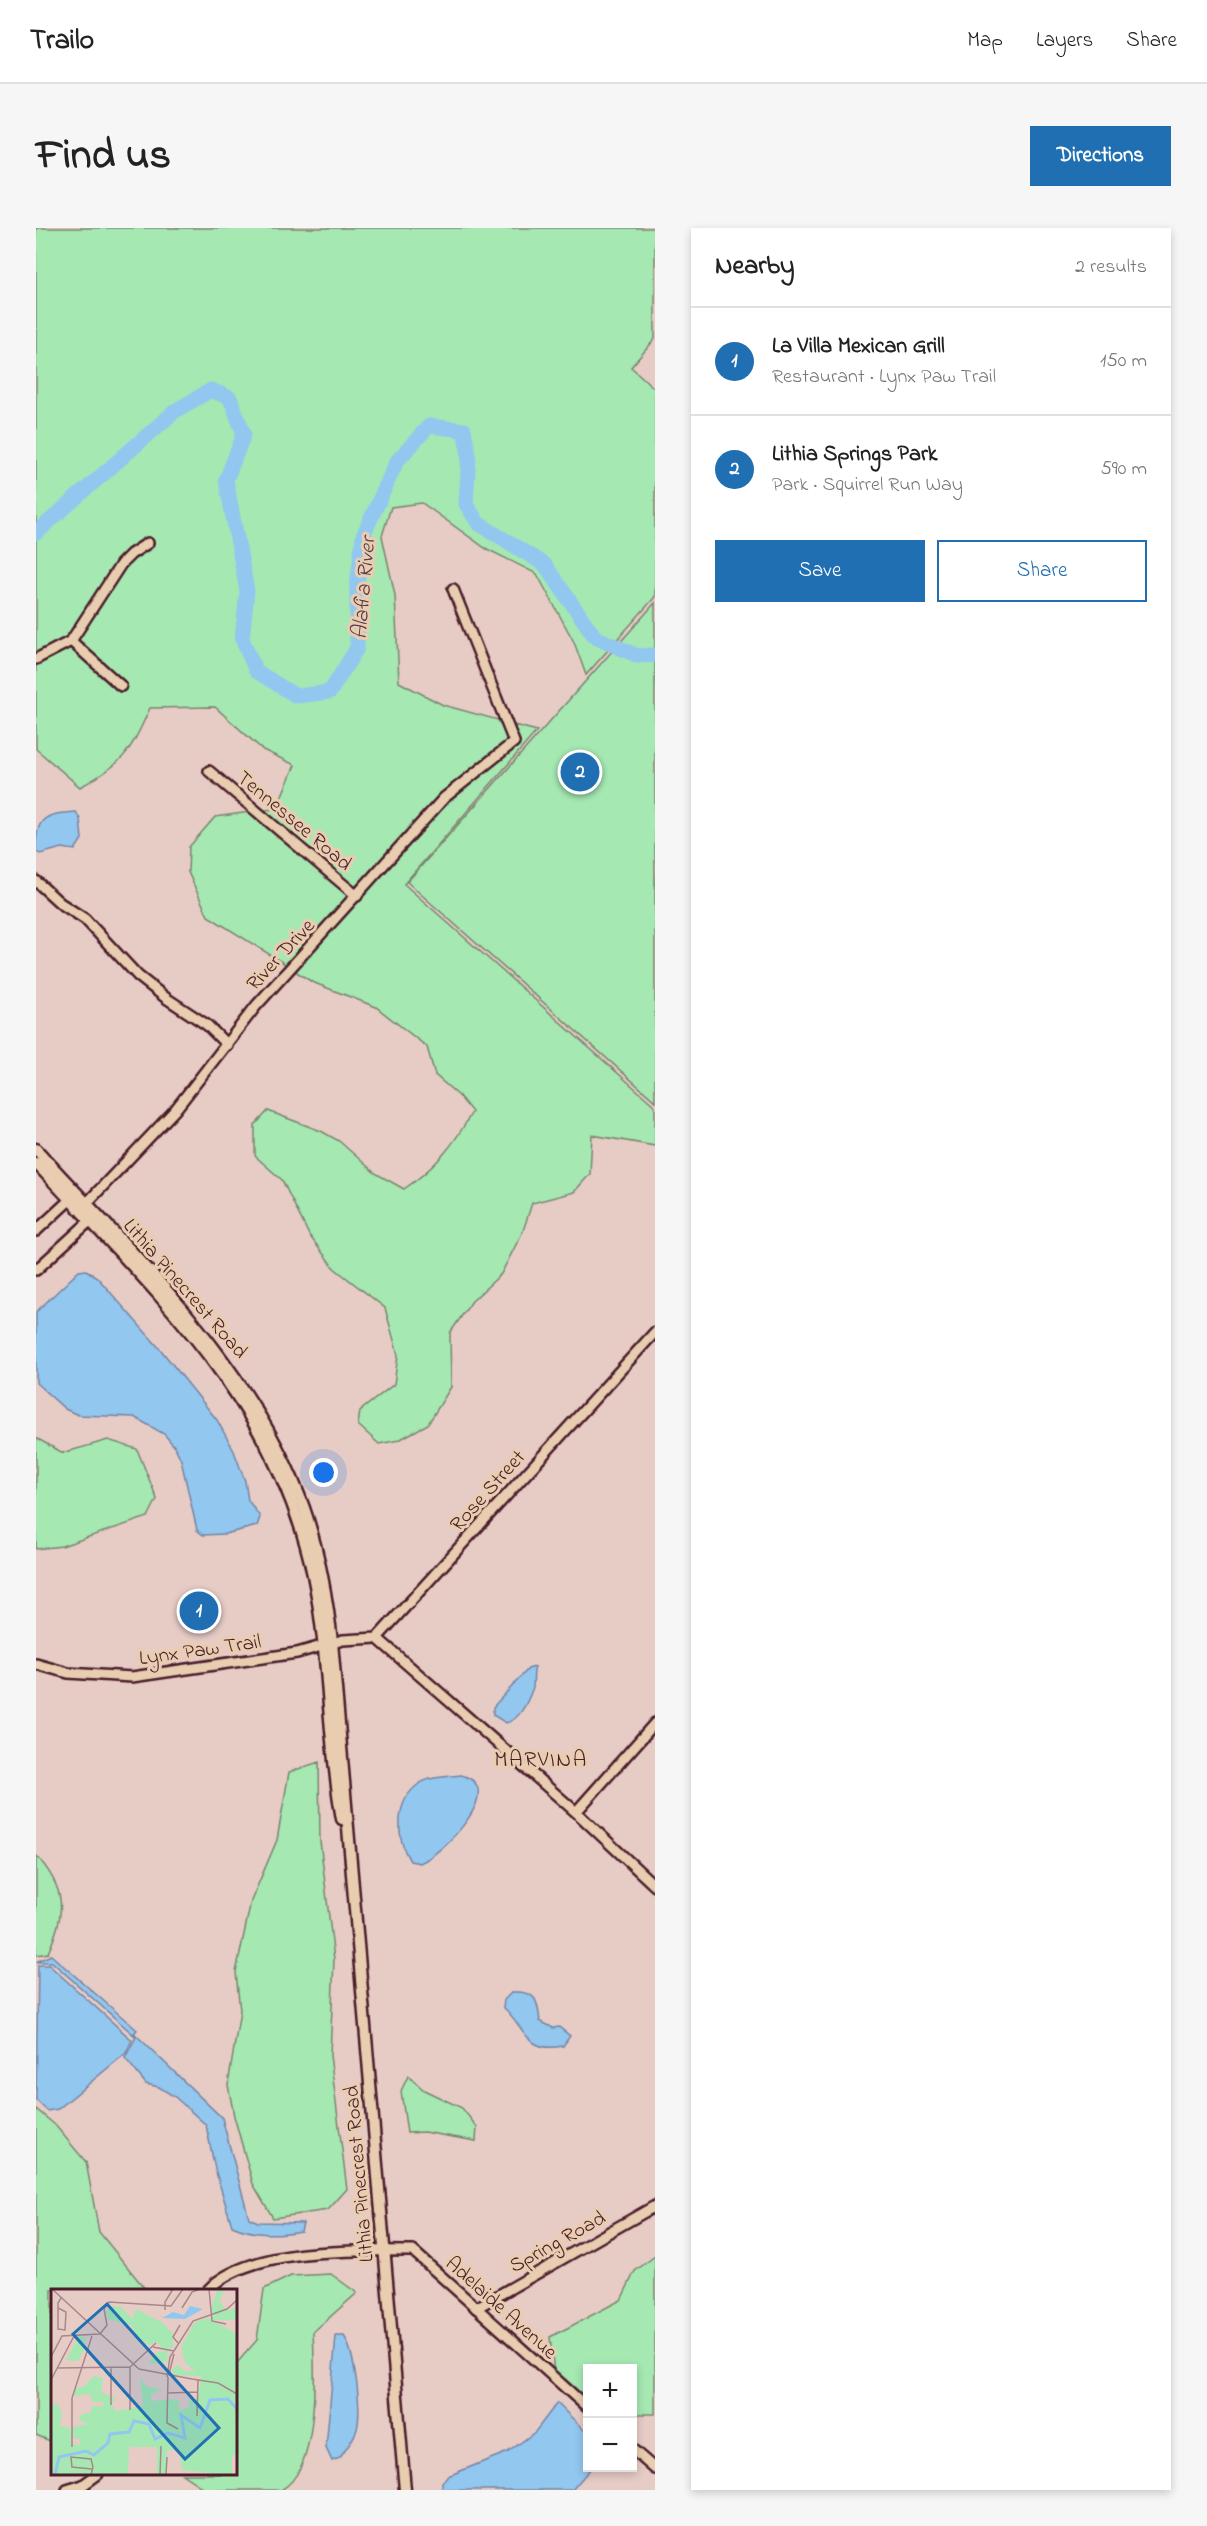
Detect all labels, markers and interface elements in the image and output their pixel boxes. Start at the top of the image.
text: Trailo [30,21,94,62]
text: Map [967,26,1003,56]
text: Layers [1036,26,1093,56]
text: Share [1126,26,1177,56]
text: Find us [36,126,171,187]
button: Directions [1030,126,1171,186]
text: Nearby [715,248,794,286]
text: 2 results [1075,253,1147,282]
text: La Villa Mexican Grill [772,331,945,363]
text: 1 [731,347,738,376]
text: 150 m [1100,347,1147,376]
text: Restaurant · Lynx Paw Trail [772,363,996,392]
text: Lithia Springs Park [772,439,937,471]
text: 2 [730,455,739,484]
text: 590 m [1100,455,1147,484]
text: Park · Squirrel Run Way [772,471,963,500]
water label: Alafia River [345,533,386,641]
button: Save [715,540,925,602]
button: Share [937,540,1147,602]
pin: 2 [560,750,600,794]
street label: Tennessee Road [229,764,358,879]
street label: River Drive [240,912,323,998]
street label: Lithia Pinecrest Road [115,1213,254,1366]
street label: Rose Street [444,1444,533,1539]
your location [309,1458,338,1487]
pin: 1 [180,1588,218,1634]
street label: Lynx Paw Trail [137,1628,264,1676]
district label: MARVINA [494,1745,588,1777]
street label: Lithia Pinecrest Road [337,2084,383,2263]
street label: Spring Road [504,2204,613,2283]
street label: Adelaide Avenue [438,2250,564,2368]
inset map [51,2289,237,2475]
map controls [583,2364,637,2472]
button: + [583,2364,637,2418]
button: − [583,2418,637,2472]

